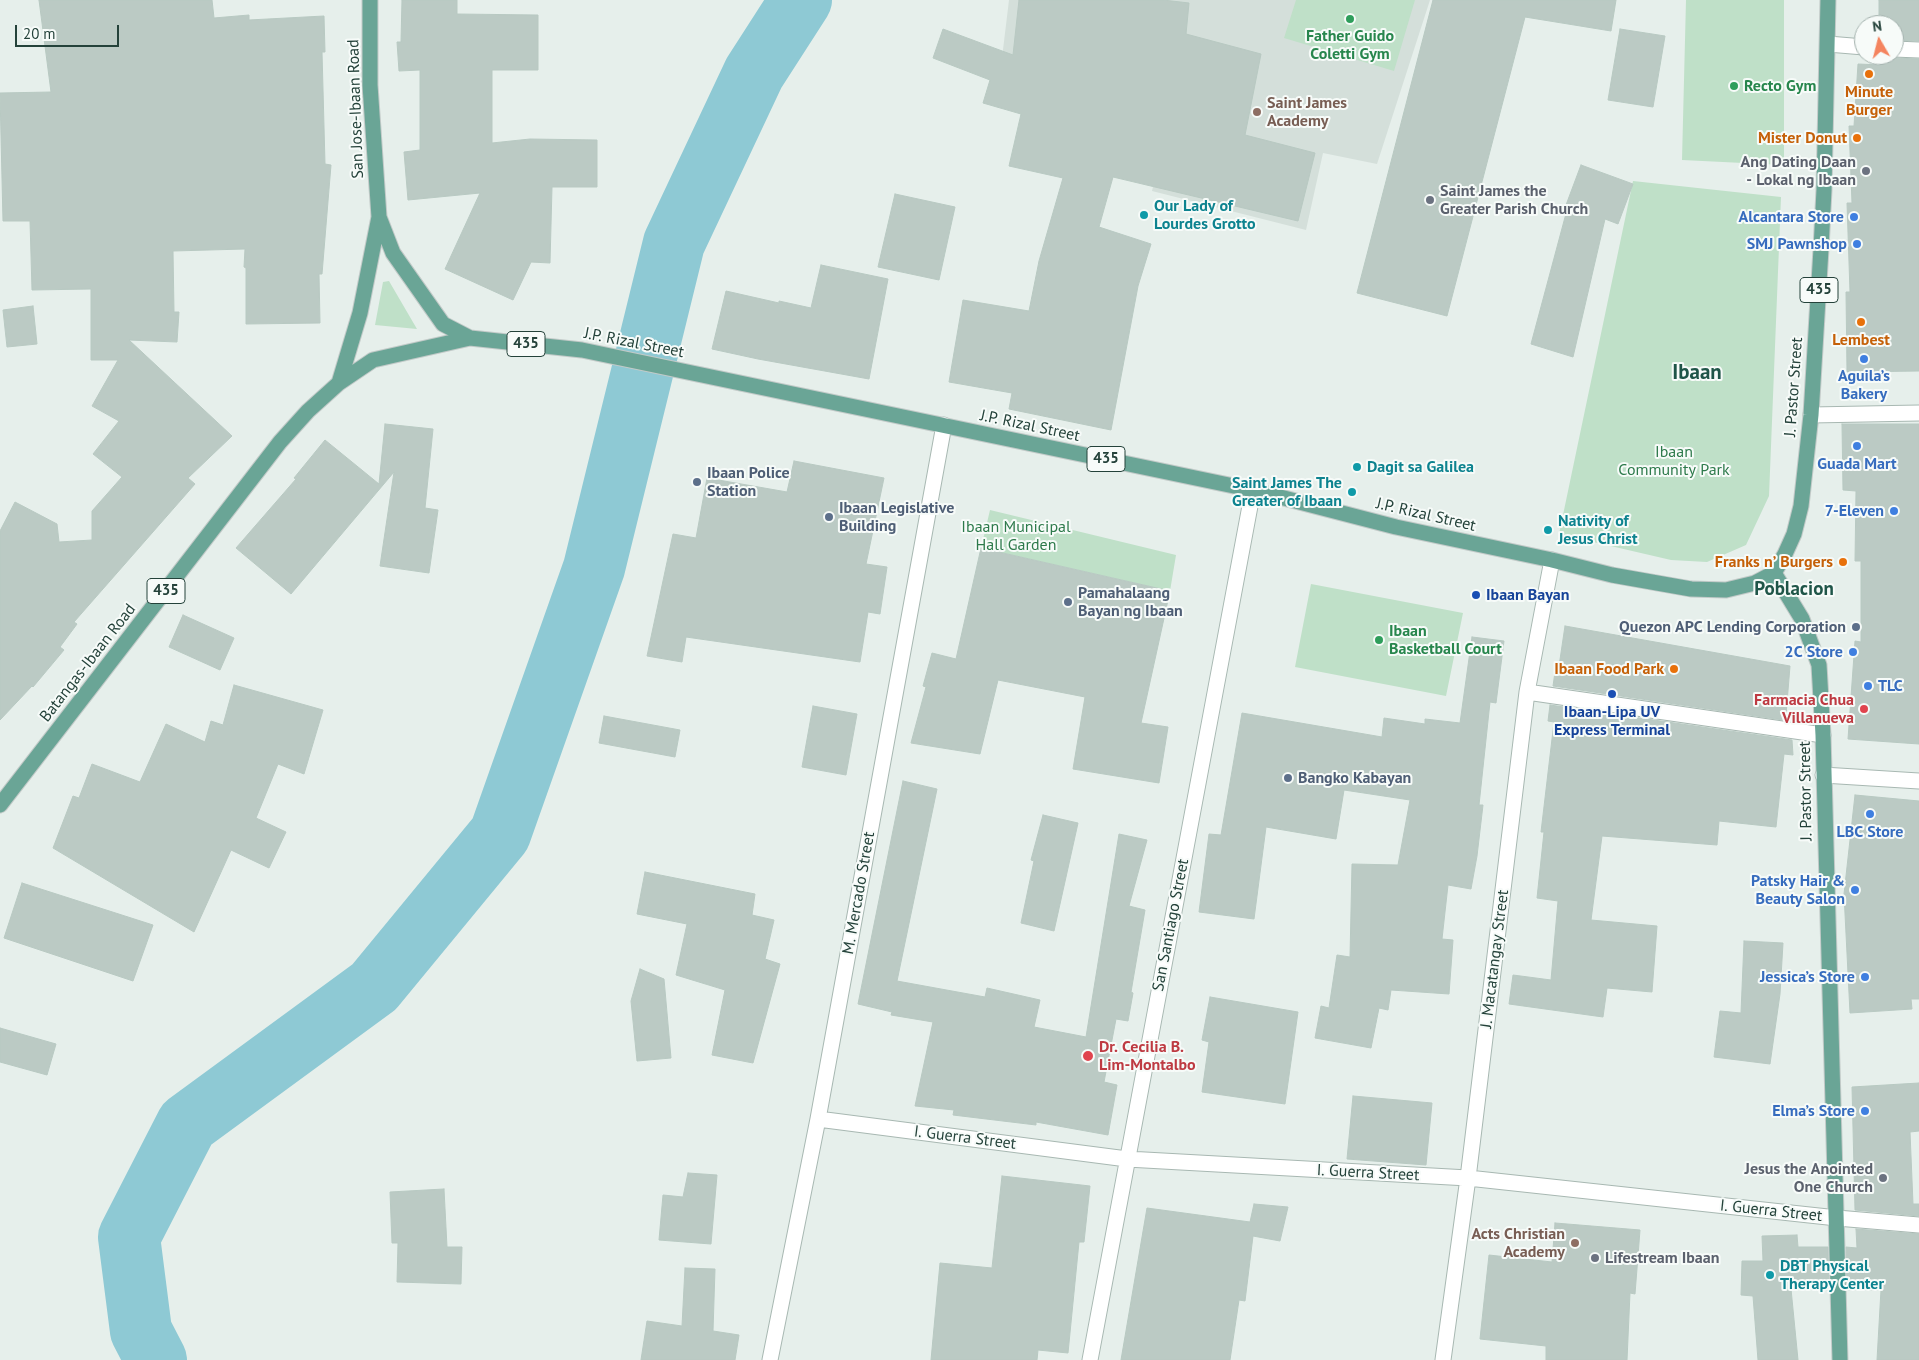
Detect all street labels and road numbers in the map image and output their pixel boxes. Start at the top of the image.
street label: San Jose-Ibaan Road [344,39,368,179]
road number: 435 [1800,278,1838,302]
street label: J.P. Rizal Street [582,324,686,362]
road number: 435 [507,332,545,356]
street label: J. Pastor Street [1781,337,1807,437]
street label: J.P. Rizal Street [978,406,1082,446]
road number: 435 [1087,446,1125,472]
street label: J.P. Rizal Street [1374,494,1478,536]
road number: 435 [147,578,185,604]
street label: Batangas-Ibaan Road [36,600,140,726]
street label: J. Pastor Street [1796,741,1816,841]
street label: M. Mercado Street [839,830,879,956]
street label: San Santiago Street [1149,857,1193,993]
street label: J. Macatangay Street [1477,889,1513,1029]
street label: I. Guerra Street [913,1122,1017,1154]
street label: I. Guerra Street [1316,1161,1420,1185]
street label: I. Guerra Street [1719,1196,1823,1226]

